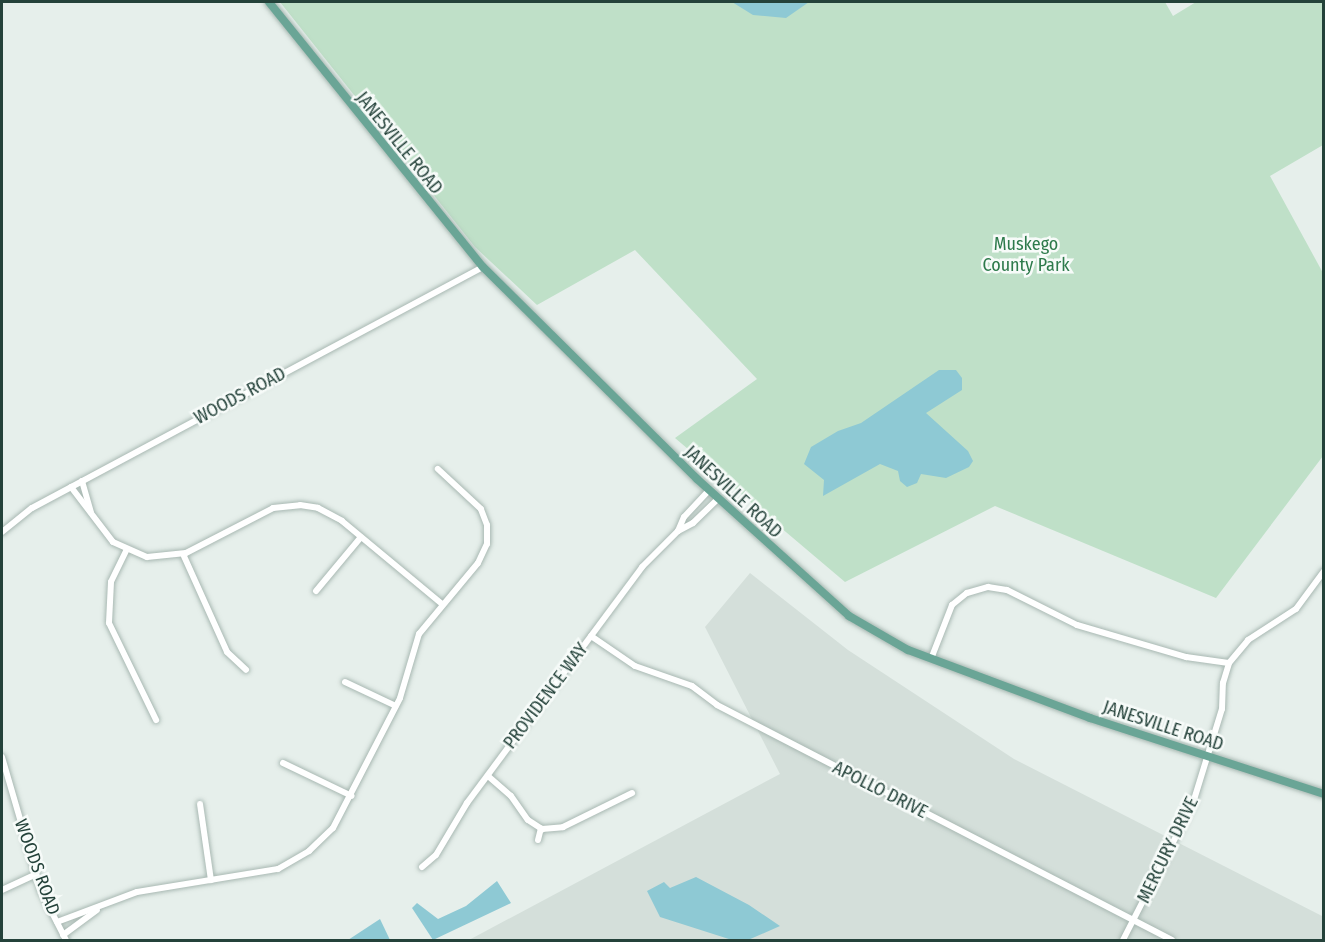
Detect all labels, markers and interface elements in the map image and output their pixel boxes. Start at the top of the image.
street label: JANESVILLE ROAD [351,88,447,198]
park label: Muskego County Park [982,234,1070,276]
street label: WOODS ROAD [191,363,289,429]
street label: JANESVILLE ROAD [680,441,786,543]
street label: PROVIDENCE WAY [499,639,593,753]
street label: JANESVILLE ROAD [1100,696,1226,756]
street label: APOLLO DRIVE [829,757,931,823]
street label: MERCURY DRIVE [1133,793,1203,907]
street label: WOODS ROAD [10,816,64,918]

